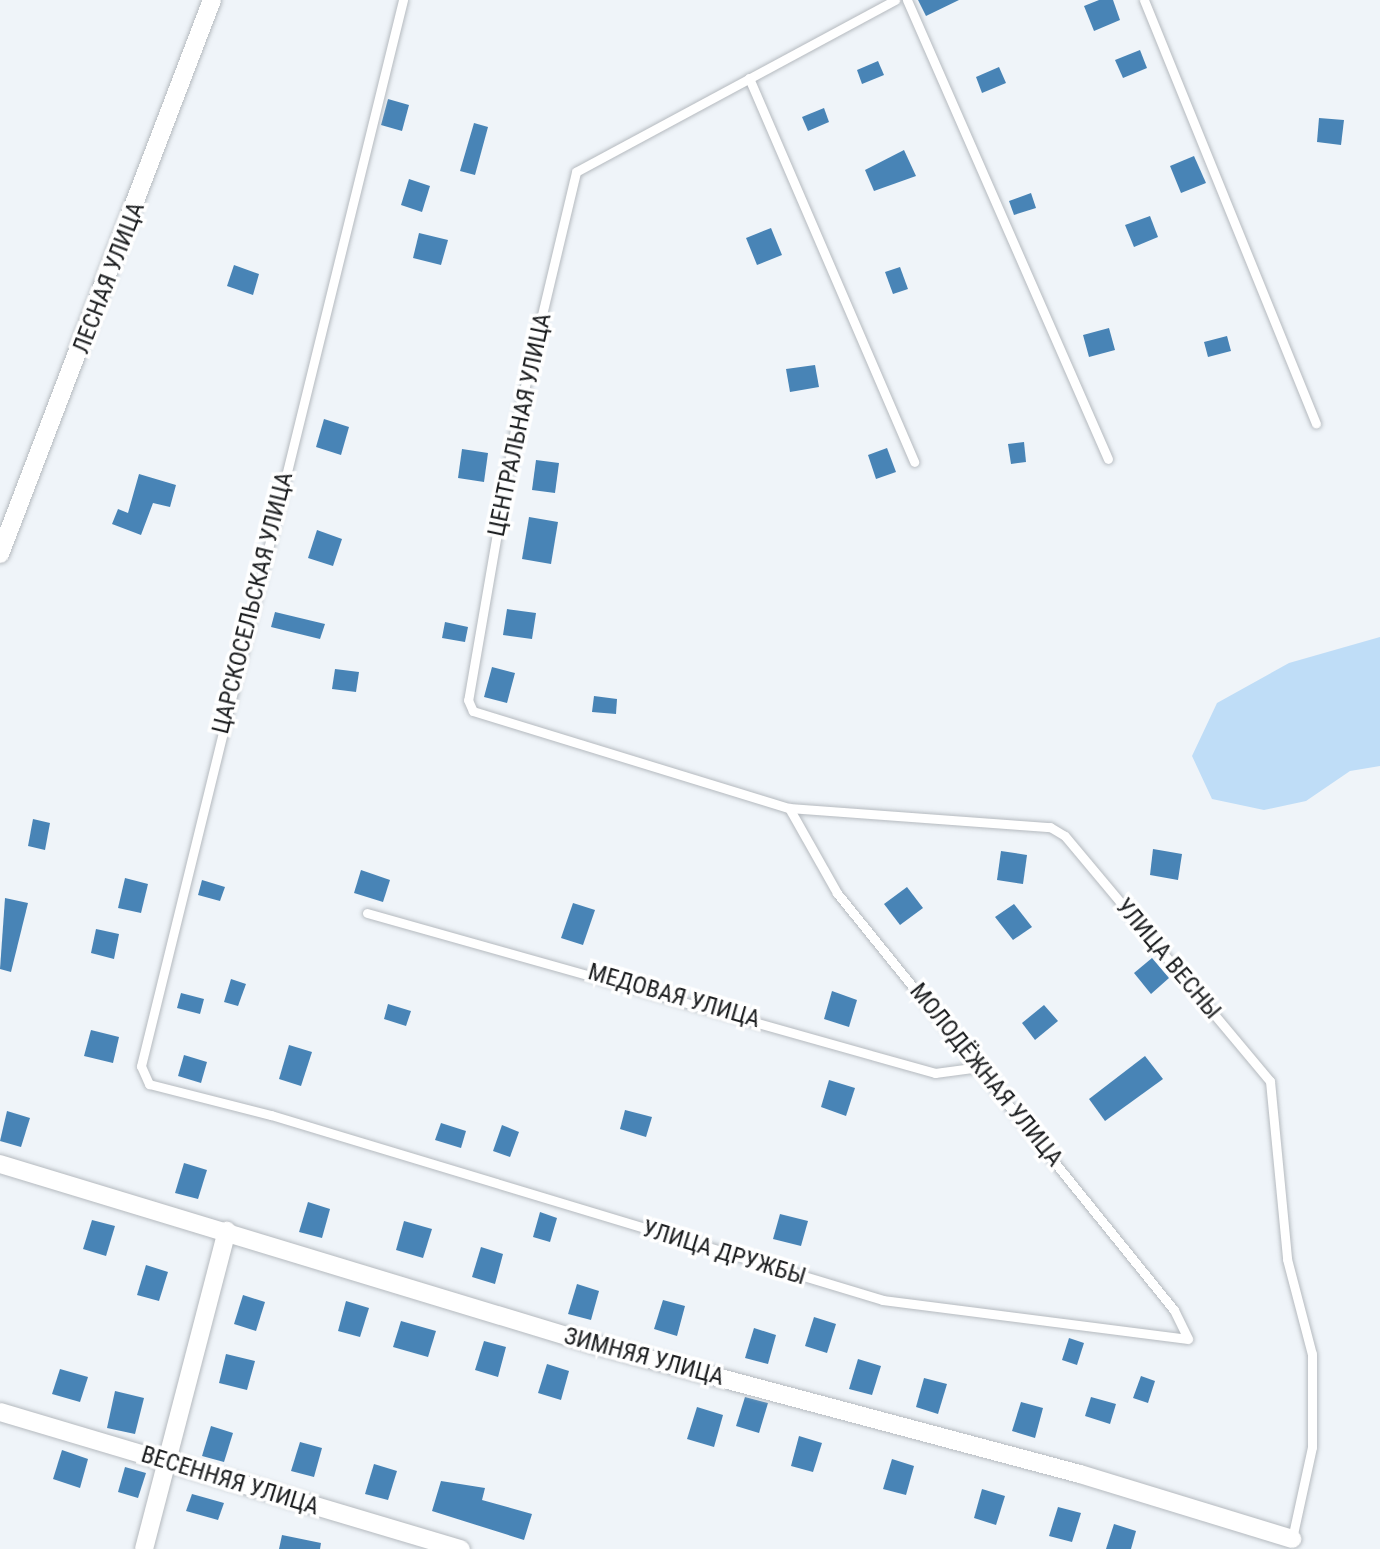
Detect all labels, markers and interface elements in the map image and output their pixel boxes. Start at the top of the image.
street label: ЛЕСНАЯ УЛИЦА [67,198,151,358]
street label: ЦЕНТРАЛЬНАЯ УЛИЦА [482,311,558,539]
street label: ЦАРСКОСЕЛЬСКАЯ УЛИЦА [207,469,299,737]
street label: УЛИЦА ВЕСНЫ [1109,893,1227,1025]
street label: МЕДОВАЯ УЛИЦА [585,958,763,1034]
street label: МОЛОДЁЖНАЯ УЛИЦА [903,978,1069,1172]
street label: УЛИЦА ДРУЖБЫ [639,1214,809,1292]
street label: ЗИМНЯЯ УЛИЦА [561,1322,727,1392]
street label: ВЕСЕННЯЯ УЛИЦА [138,1440,322,1522]

